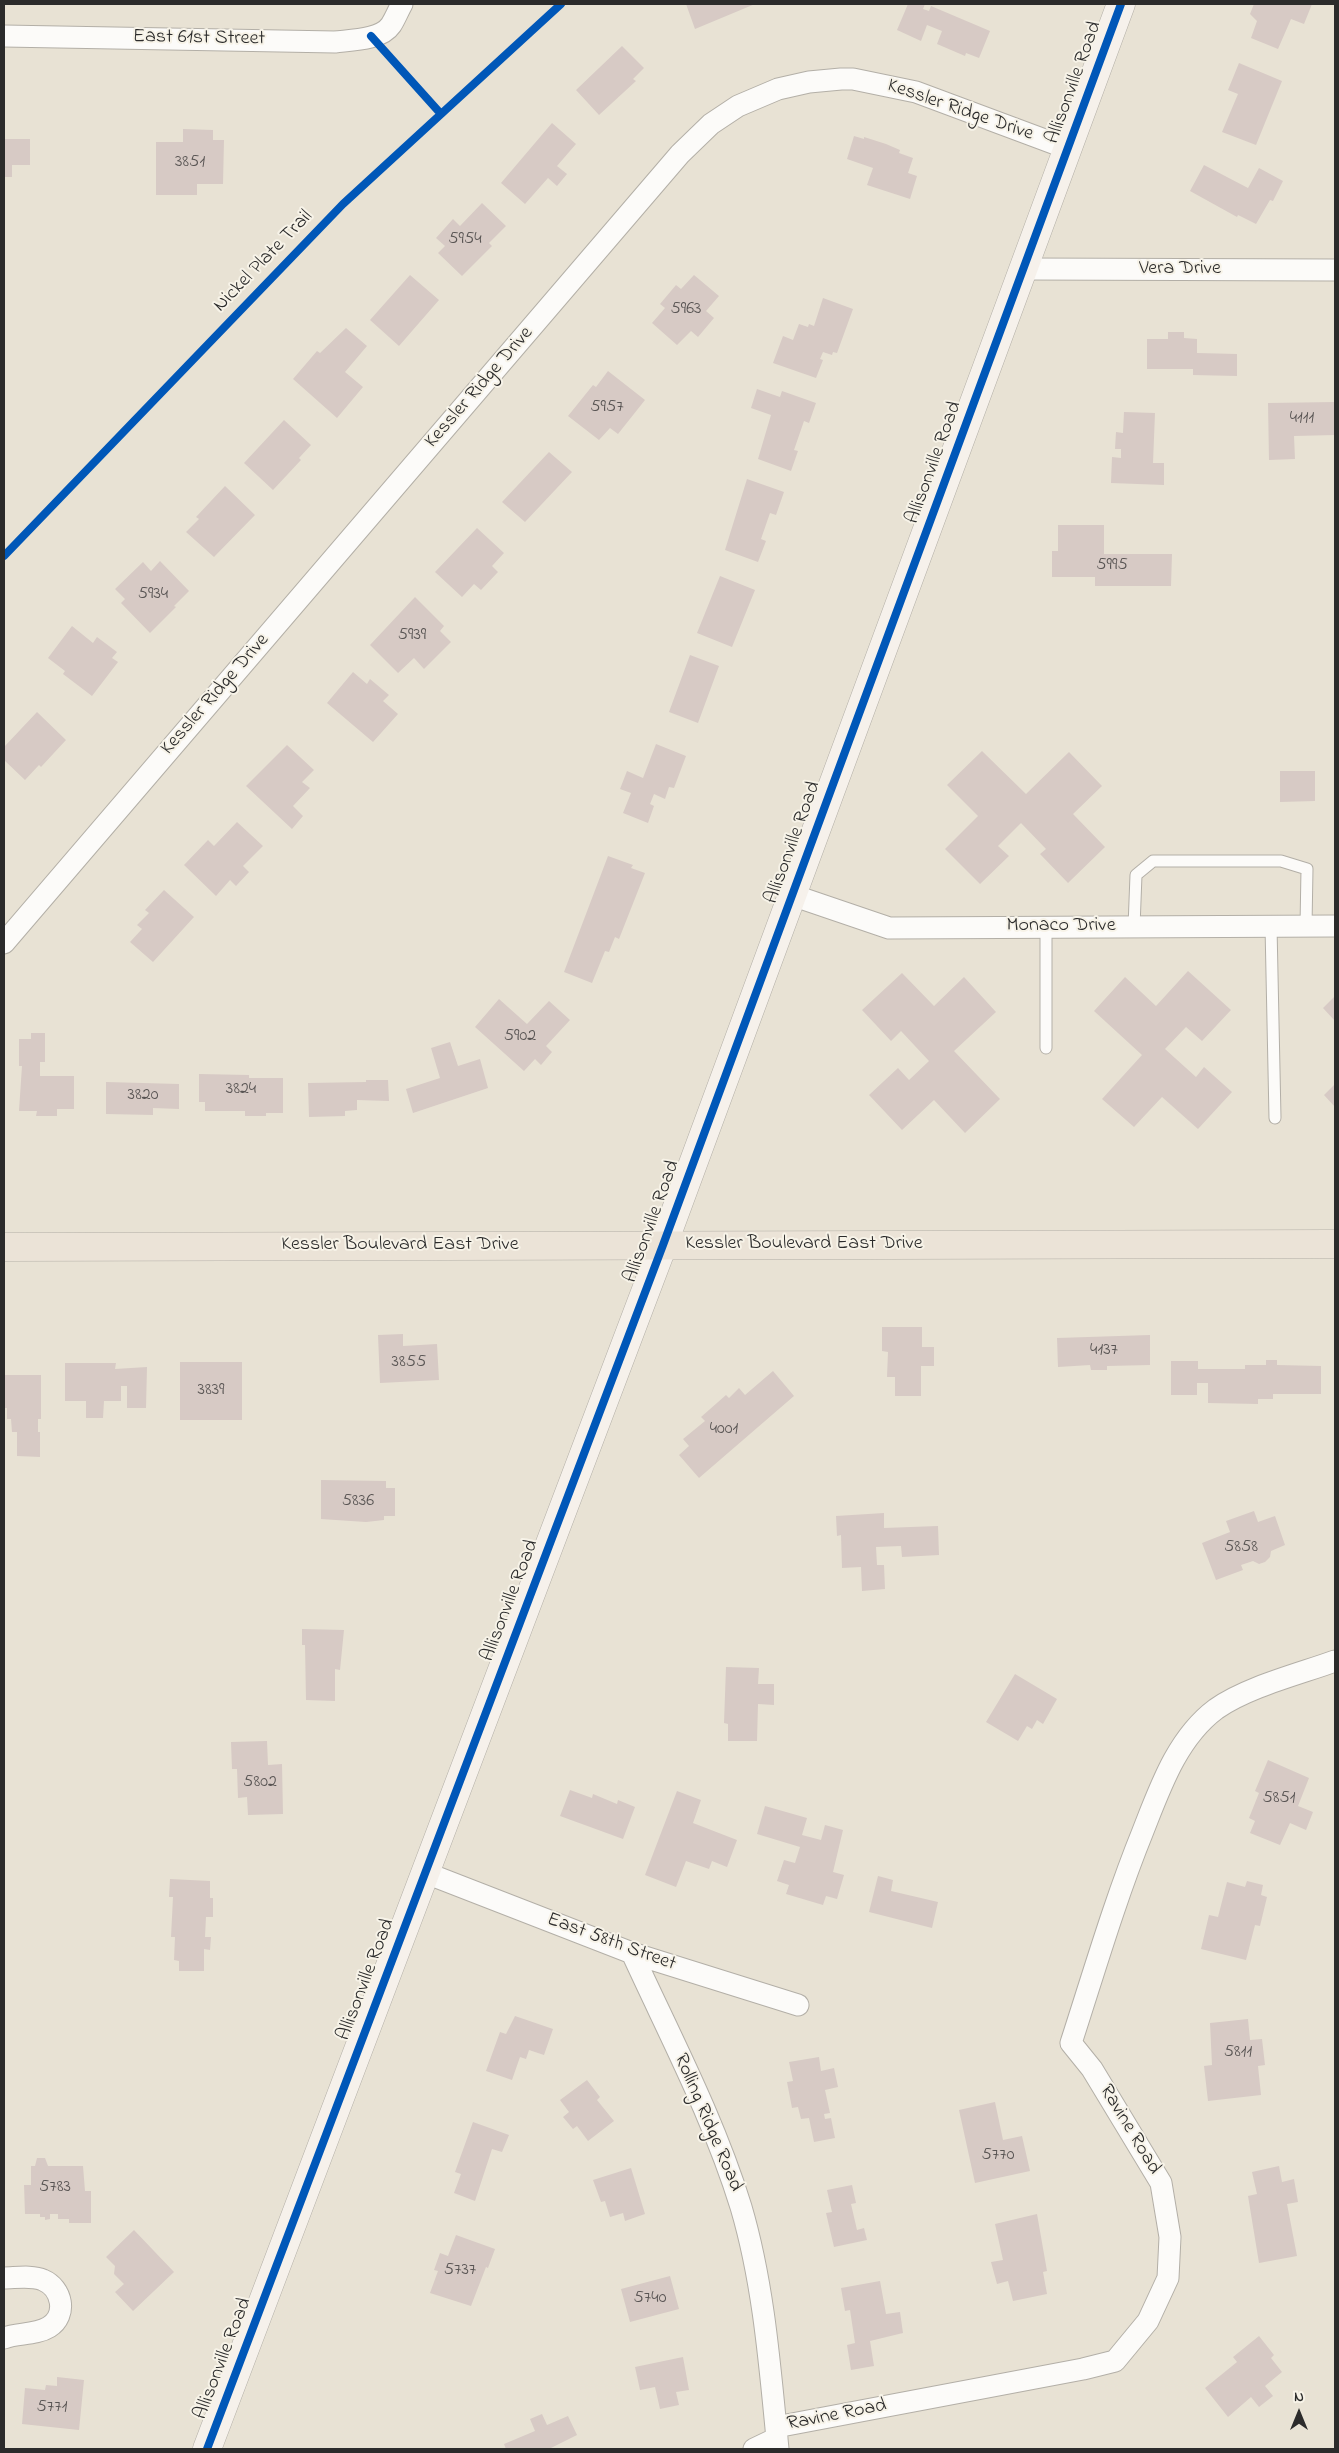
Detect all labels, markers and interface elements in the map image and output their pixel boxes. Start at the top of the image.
street label: Allisonville Road [1042,18,1108,148]
street label: East 61st Street [133,26,265,52]
street label: Kessler Ridge Drive [884,75,1036,147]
house number: 3851 [175,152,205,174]
street label: Nickel Plate Trail [209,206,319,318]
house number: 5954 [448,229,482,251]
street label: Vera Drive [1139,258,1221,282]
house number: 5963 [670,299,702,321]
street label: Kessler Ridge Drive [421,322,539,454]
house number: 5957 [590,397,624,419]
street label: Allisonville Road [902,398,968,528]
house number: 4111 [1290,408,1314,430]
house number: 5995 [1096,555,1128,577]
house number: 5934 [138,584,168,606]
house number: 5939 [398,625,426,647]
street label: Kessler Ridge Drive [157,629,275,761]
street label: Allisonville Road [761,778,827,908]
street label: Monaco Drive [1006,915,1116,939]
house number: 5902 [504,1026,536,1048]
house number: 3824 [226,1079,256,1101]
house number: 3820 [128,1085,158,1107]
street label: Allisonville Road [620,1157,686,1287]
street label: Kessler Boulevard East Drive [685,1233,923,1257]
street label: Kessler Boulevard East Drive [281,1234,519,1258]
house number: 4137 [1090,1340,1118,1362]
house number: 3855 [392,1352,426,1374]
house number: 3839 [197,1380,225,1402]
house number: 4001 [710,1419,738,1441]
house number: 5836 [342,1491,374,1513]
street label: Allisonville Road [477,1537,545,1665]
house number: 5858 [1224,1537,1258,1559]
house number: 5802 [243,1772,277,1794]
house number: 5851 [1262,1788,1296,1810]
street label: East 58th Street [543,1909,679,1977]
street label: Allisonville Road [333,1916,401,2044]
house number: 5811 [1224,2042,1252,2064]
street label: Rolling Ridge Road [667,2050,747,2196]
street label: Ravine Road [1093,2081,1165,2179]
house number: 5770 [982,2145,1014,2167]
house number: 5783 [39,2177,71,2199]
house number: 5737 [444,2260,476,2282]
house number: 5740 [634,2288,666,2310]
street label: Allisonville Road [190,2295,258,2423]
text: N [1294,2387,1304,2408]
north arrow [1274,2388,1324,2438]
street label: Ravine Road [785,2395,889,2437]
house number: 5771 [37,2397,67,2419]

